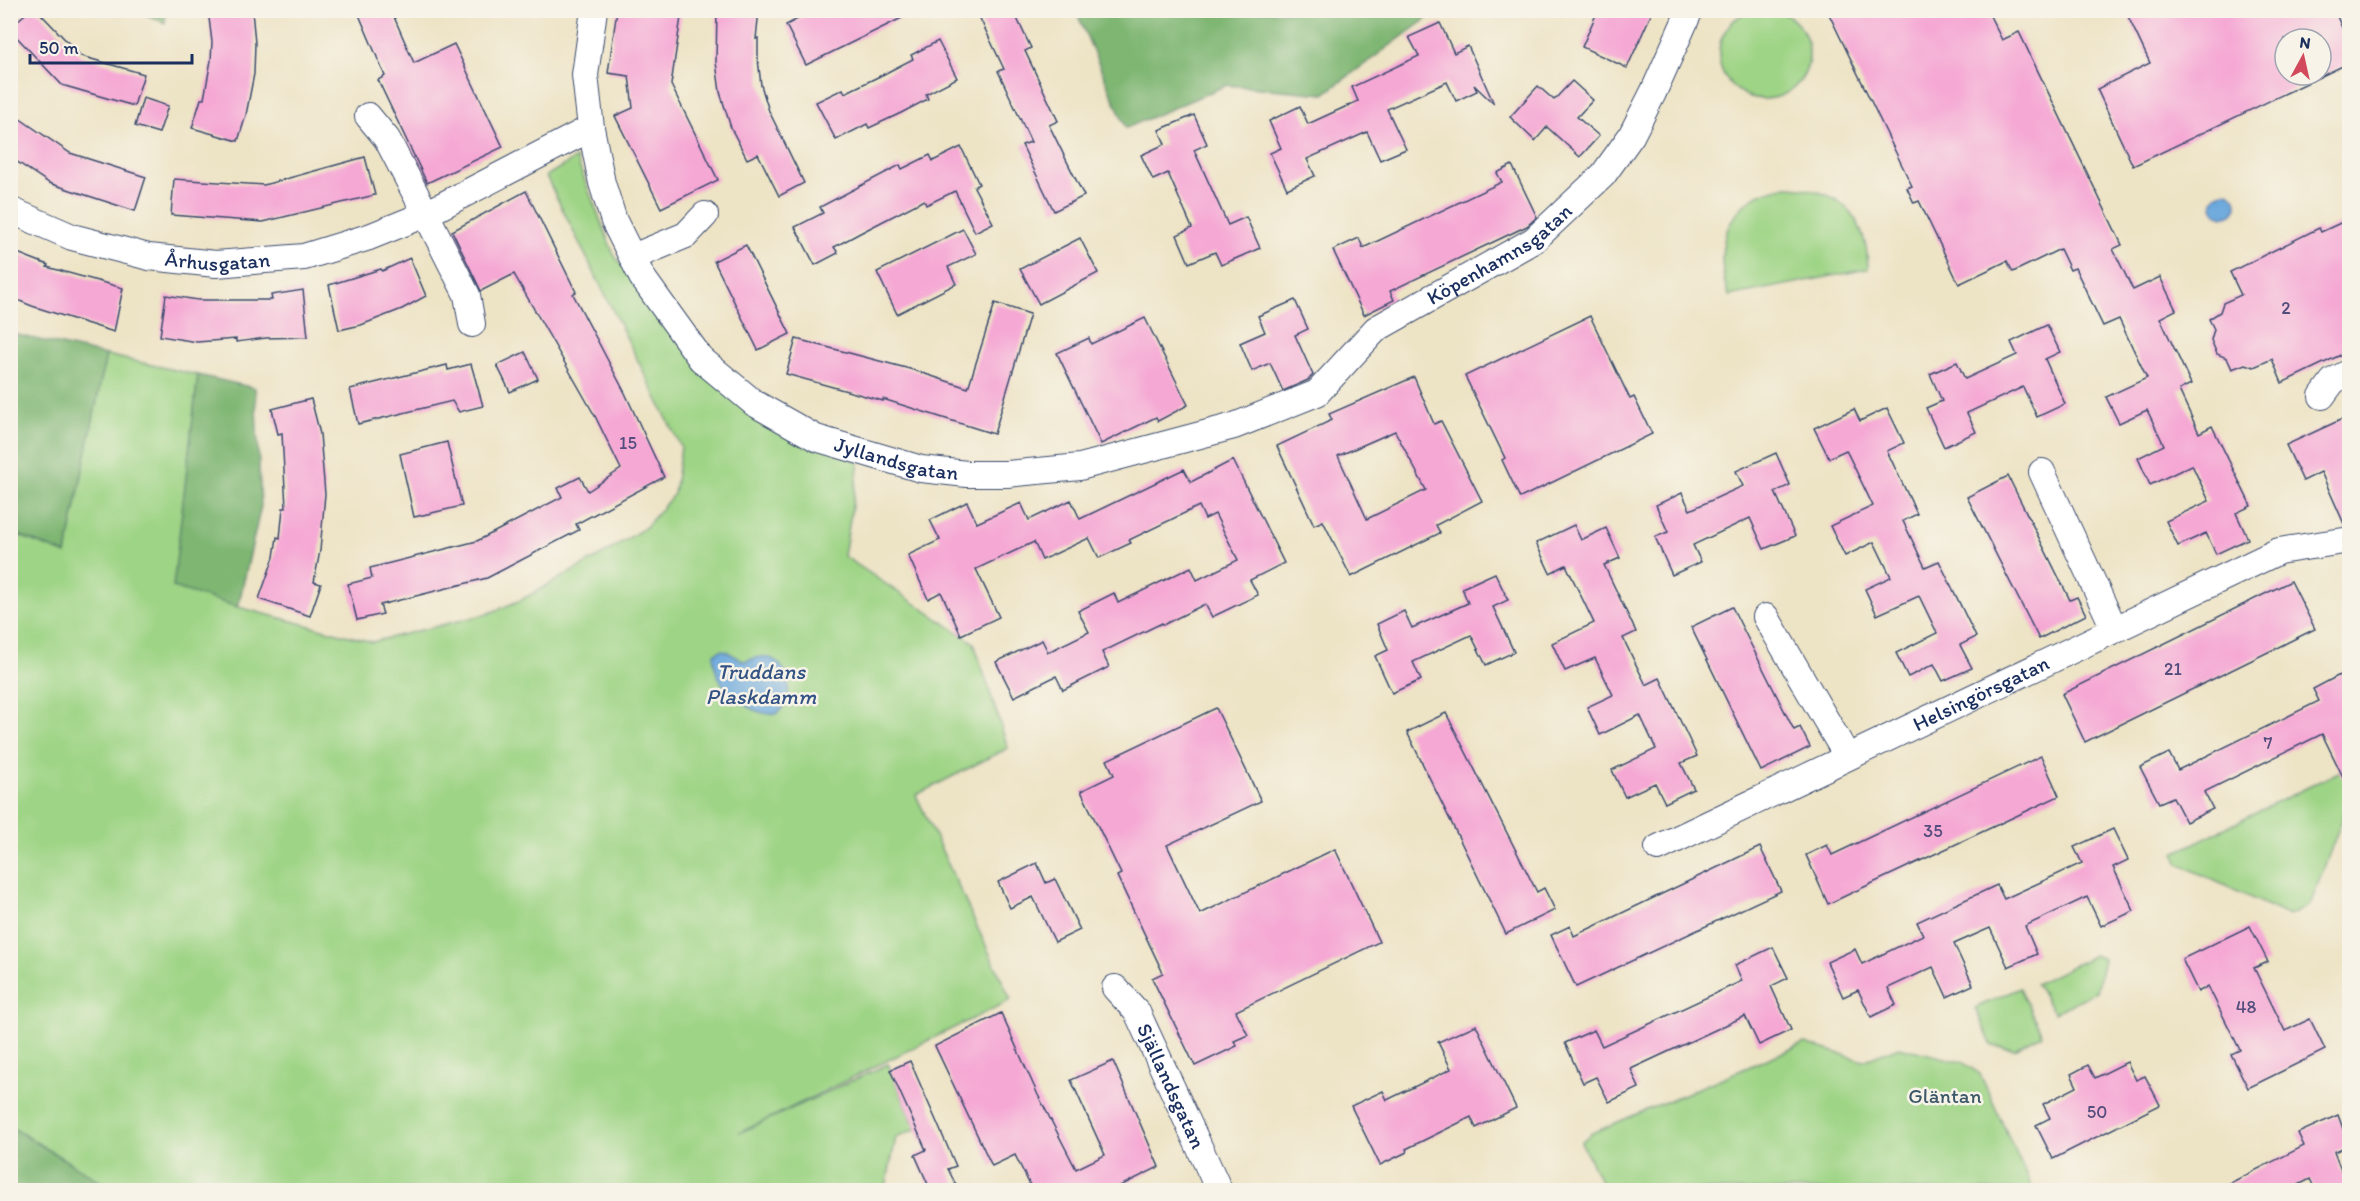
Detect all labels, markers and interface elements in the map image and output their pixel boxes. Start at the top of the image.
scale bar [30,27,192,65]
north arrow [2273,27,2333,87]
text: N [2298,32,2312,53]
text: 50 m [39,37,79,59]
street label: Köpenhamnsgatan [1422,198,1577,310]
street label: Århusgatan [164,246,271,276]
house number: 2 [2281,297,2291,319]
street label: Jyllandsgatan [831,431,960,485]
house number: 15 [619,432,637,454]
street label: Helsingörsgatan [1909,650,2053,736]
water label: Truddans Plaskdamm [706,658,817,710]
house number: 21 [2164,658,2182,680]
house number: 7 [2264,732,2273,754]
house number: 35 [1923,820,1943,842]
house number: 48 [2236,996,2256,1018]
street label: Själlandsgatan [1132,1019,1211,1152]
park label: Gläntan [1908,1083,1982,1108]
house number: 50 [2087,1101,2107,1123]

